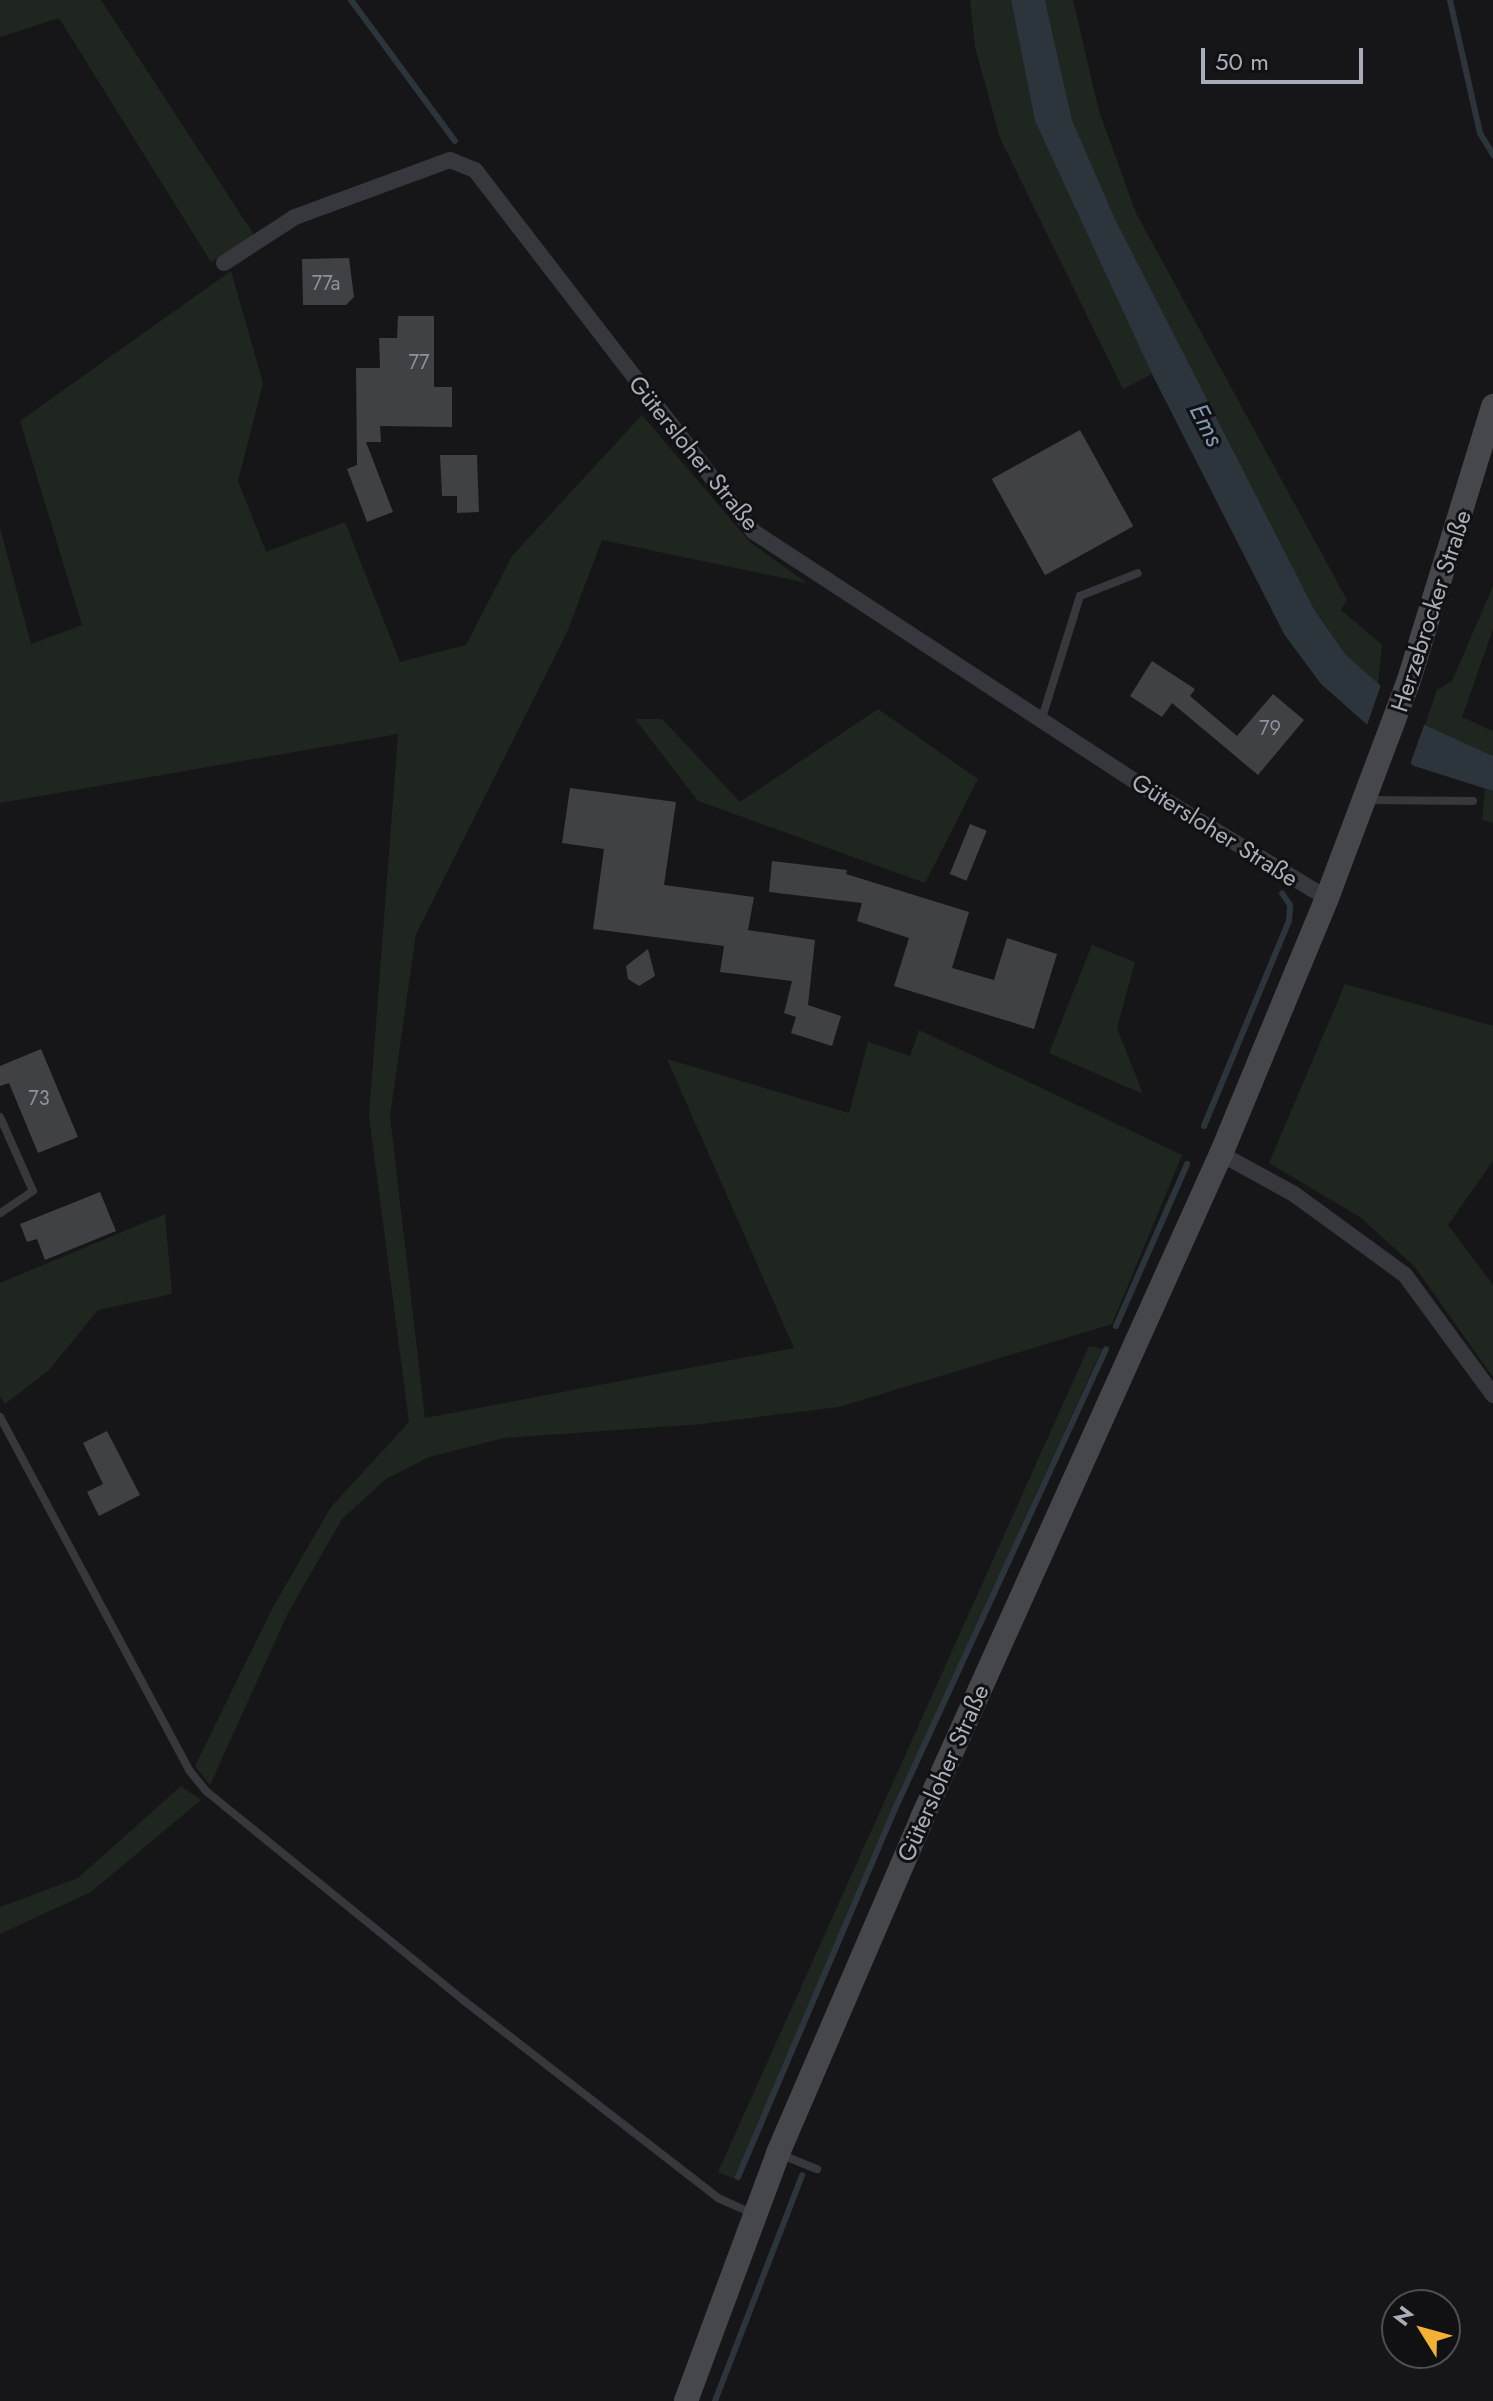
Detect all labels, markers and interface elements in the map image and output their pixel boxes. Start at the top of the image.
scale bar [1205,32,1367,82]
text: 50 m [1215,44,1269,79]
house number: 77a [312,271,340,295]
house number: 77 [409,350,429,374]
street label: Gütersloher Straße [623,370,765,536]
water label: Ems [1182,398,1230,452]
street label: Herzebrocker Straße [1385,507,1477,715]
house number: 79 [1259,716,1281,740]
street label: Gütersloher Straße [1126,767,1304,893]
house number: 73 [28,1086,50,1110]
street label: Gütersloher Straße [891,1680,995,1866]
north arrow [1381,2289,1461,2369]
text: N [1385,2299,1421,2332]

